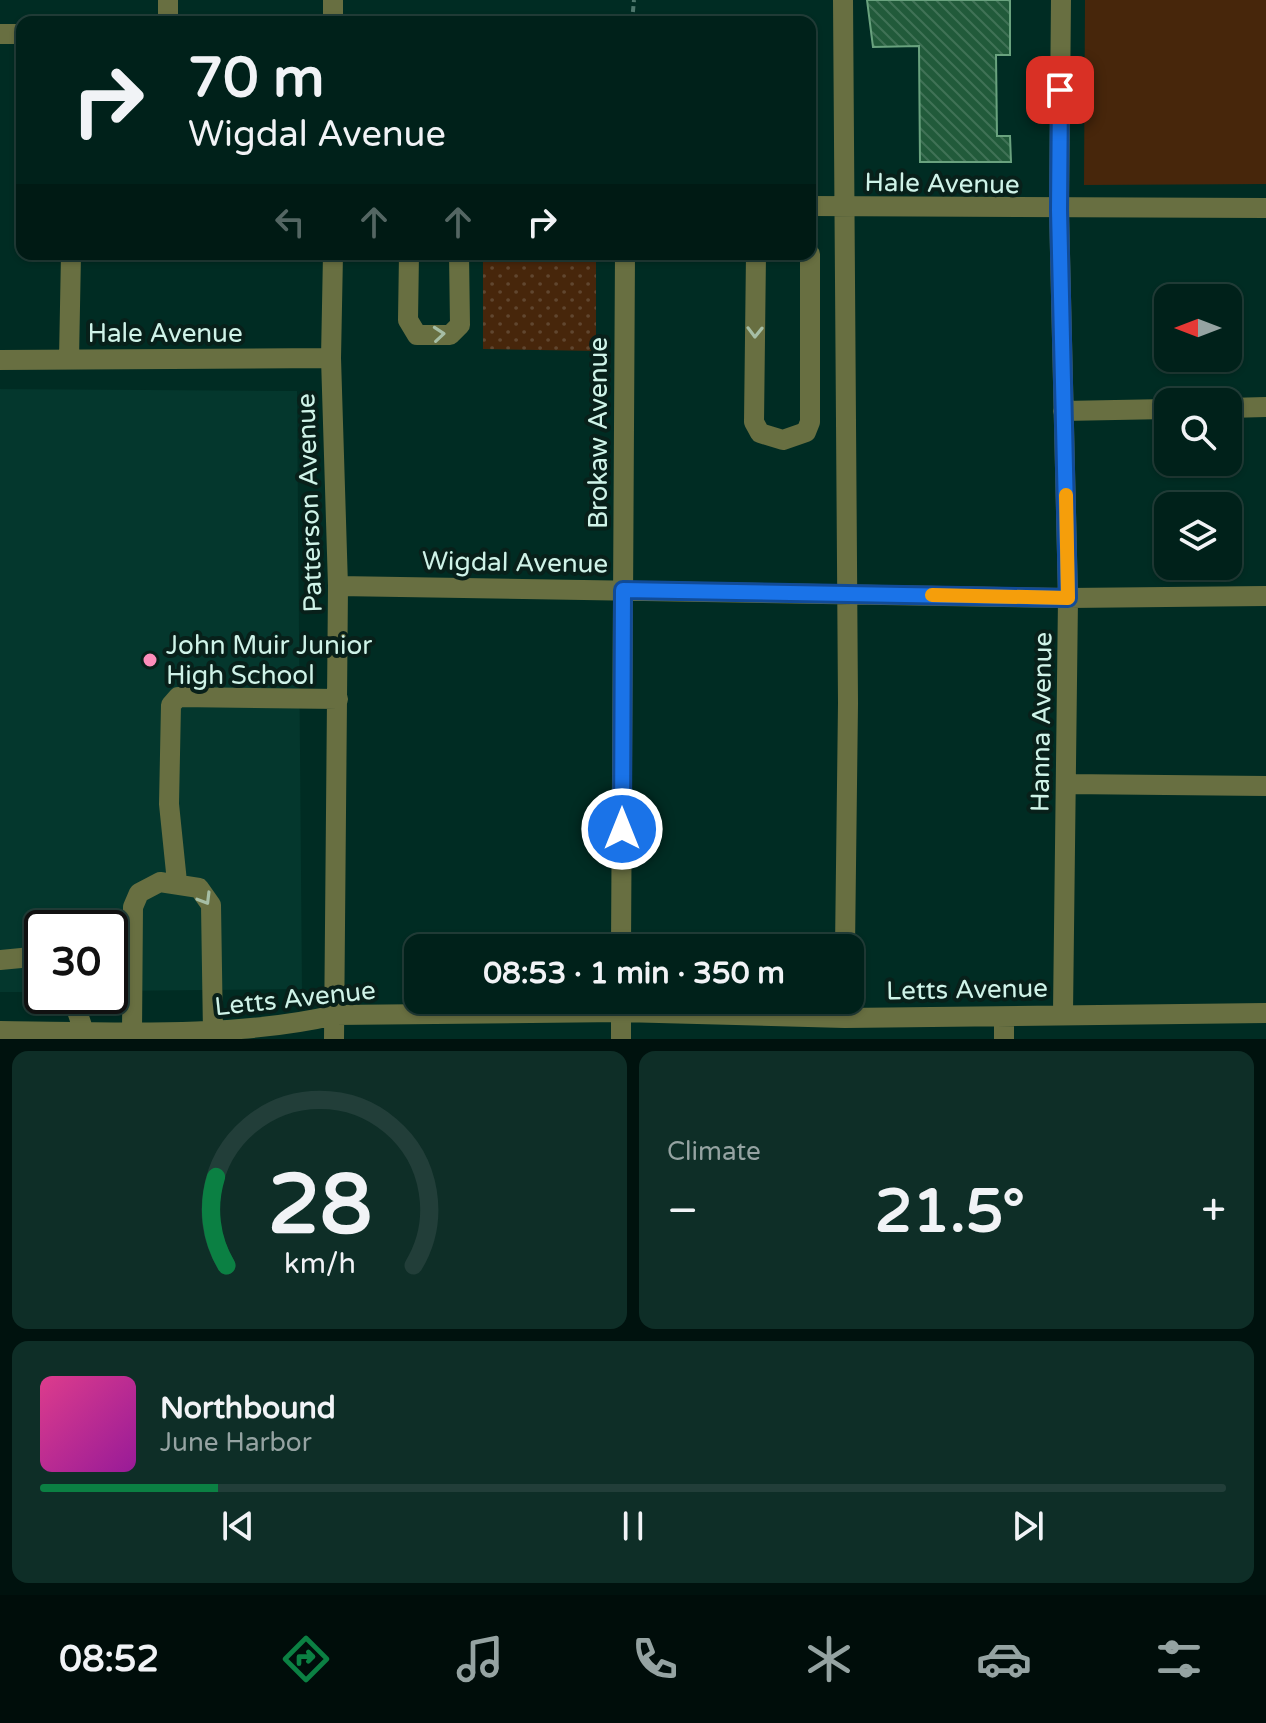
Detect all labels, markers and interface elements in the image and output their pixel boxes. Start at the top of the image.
text: 70 m [188,45,324,112]
icon: right [56,48,160,152]
pin [1026,56,1094,124]
icon: arrive [1038,68,1082,112]
text: Wigdal Avenue [188,113,446,156]
street label: Hale Avenue [864,167,1020,200]
icon: left [268,200,312,244]
icon: ahead [352,200,396,244]
icon: ahead [436,200,480,244]
icon: right [520,200,564,244]
north arrow [1154,284,1242,372]
map controls [1154,284,1242,580]
street label: Hale Avenue [87,318,243,349]
one-way arrow [433,326,446,343]
one-way arrow [746,326,764,339]
street label: Brokaw Avenue [583,337,614,529]
button: search [1154,388,1242,476]
street label: Patterson Avenue [290,393,329,613]
button: layers [1154,492,1242,580]
street label: Wigdal Avenue [422,545,608,580]
place label: John Muir Junior High School [166,630,372,691]
street label: Hanna Avenue [1024,632,1059,812]
marker: John Muir Junior High School [141,651,159,669]
position arrow [580,787,664,871]
one-way arrow [195,891,210,905]
speed limit sign: 30 [24,910,128,1014]
text: 08:53 · 1 min · 350 m [483,955,785,992]
street label: Letts Avenue [886,973,1048,1006]
street label: Letts Avenue [213,975,377,1022]
text: Climate [667,1136,761,1167]
text: 28 [267,1156,372,1256]
text: 21.5° [875,1176,1025,1248]
text: − [667,1185,698,1238]
text: + [1201,1185,1226,1238]
text: km/h [284,1247,355,1281]
text: Northbound [160,1390,336,1427]
text: June Harbor [160,1427,312,1458]
icon: previous [216,1504,260,1548]
icon: pause [611,1504,655,1548]
icon: next [1006,1504,1050,1548]
icon: directions [278,1631,334,1687]
icon: music [452,1631,508,1687]
icon: phone [627,1631,683,1687]
icon: climate [801,1631,857,1687]
icon: car [976,1631,1032,1687]
icon: filters [1151,1631,1207,1687]
text: 08:52 [59,1638,159,1681]

